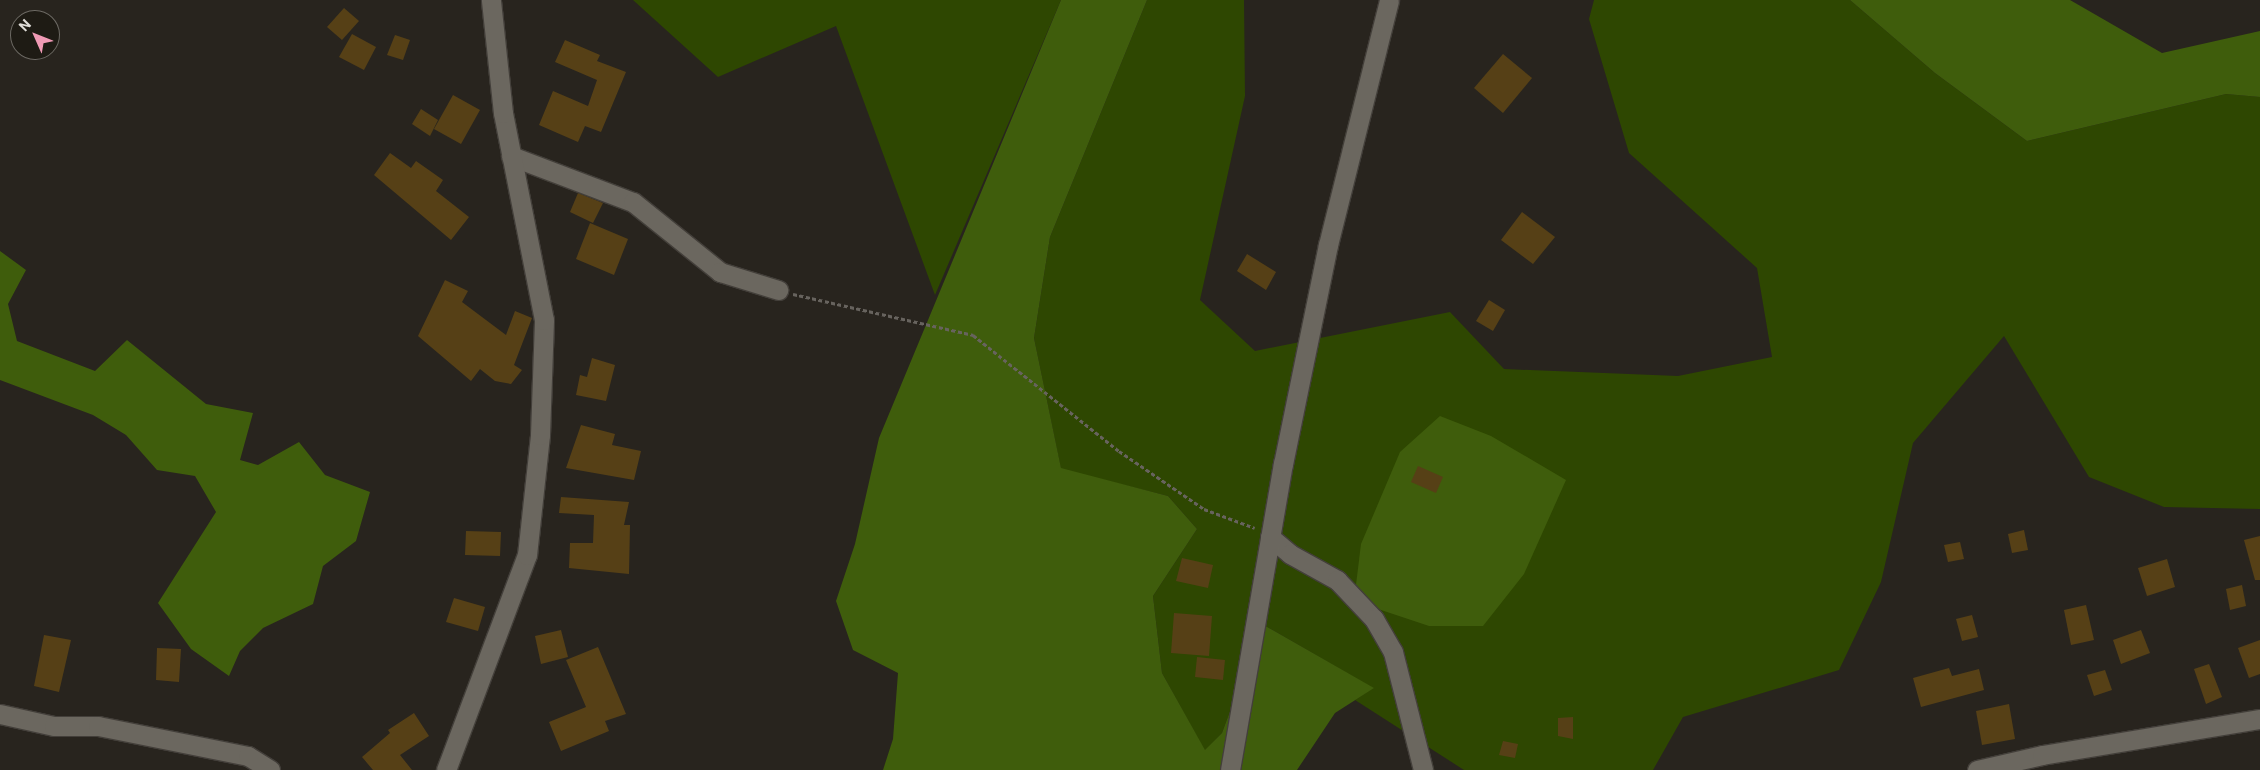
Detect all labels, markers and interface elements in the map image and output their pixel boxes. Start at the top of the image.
north arrow [10,10,60,60]
text: N [16,16,34,34]

